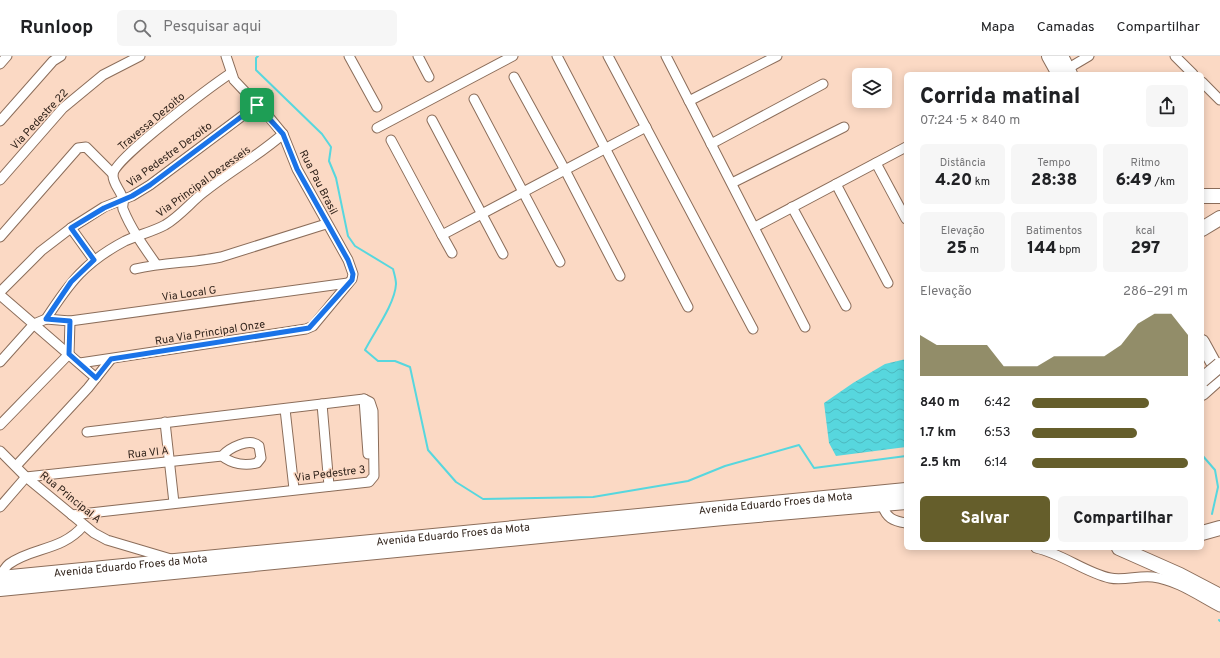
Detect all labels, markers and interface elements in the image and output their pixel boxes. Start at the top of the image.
search box [117,10,397,46]
text: Runloop [20,16,93,40]
icon: search [131,17,153,39]
text: Pesquisar aqui [163,18,261,37]
text: Mapa [981,19,1015,36]
text: Camadas [1037,19,1095,36]
text: Compartilhar [1117,19,1200,36]
map controls [852,68,892,108]
button: layers [852,68,892,108]
text: Corrida matinal [920,84,1080,111]
button: share [1146,85,1188,127]
street label: Via Pedestre 22 [8,86,72,153]
pin [240,88,274,122]
street label: Travessa Dezoito [115,90,188,154]
icon: arrive [246,94,268,116]
text: 07:24 · 5 × 840 m [920,113,1020,129]
street label: Via Pedestre Dezoito [124,119,215,191]
street label: Via Principal Dezesseis [154,143,253,221]
street label: Rua Pau Brasil [296,148,340,217]
text: Distância [940,156,985,170]
text: Tempo [1037,156,1071,170]
text: Ritmo [1131,156,1160,170]
text: 4.20 [935,170,972,192]
text: 28:38 [1031,170,1077,192]
text: 6:49 [1116,170,1152,192]
text: km [972,175,990,189]
text: /km [1152,175,1175,189]
text: Elevação [941,224,985,238]
text: Batimentos [1026,224,1082,238]
text: kcal [1136,224,1155,238]
text: 25 [946,238,967,260]
text: 144 [1027,238,1056,260]
text: 297 [1130,238,1160,260]
text: m [967,243,979,257]
text: bpm [1056,243,1081,257]
street label: Via Local G [161,283,217,305]
text: Elevação [920,284,972,300]
text: 286–291 m [1123,284,1188,300]
street label: Rua Via Principal Onze [154,317,266,349]
text: 840 m [920,395,960,411]
text: 6:42 [984,395,1011,411]
text: 1.7 km [920,425,956,441]
text: 6:53 [984,425,1011,441]
street label: Rua VI A [127,444,169,462]
text: 2.5 km [920,455,961,471]
text: 6:14 [984,455,1007,471]
street label: Via Pedestre 3 [294,463,366,485]
street label: Rua Principal A [37,469,104,527]
street label: Avenida Eduardo Froes da Mota [698,489,853,518]
button: Salvar [920,496,1050,542]
button: Compartilhar [1058,496,1188,542]
street label: Avenida Eduardo Froes da Mota [376,521,531,549]
street label: Avenida Eduardo Froes da Mota [53,552,208,581]

